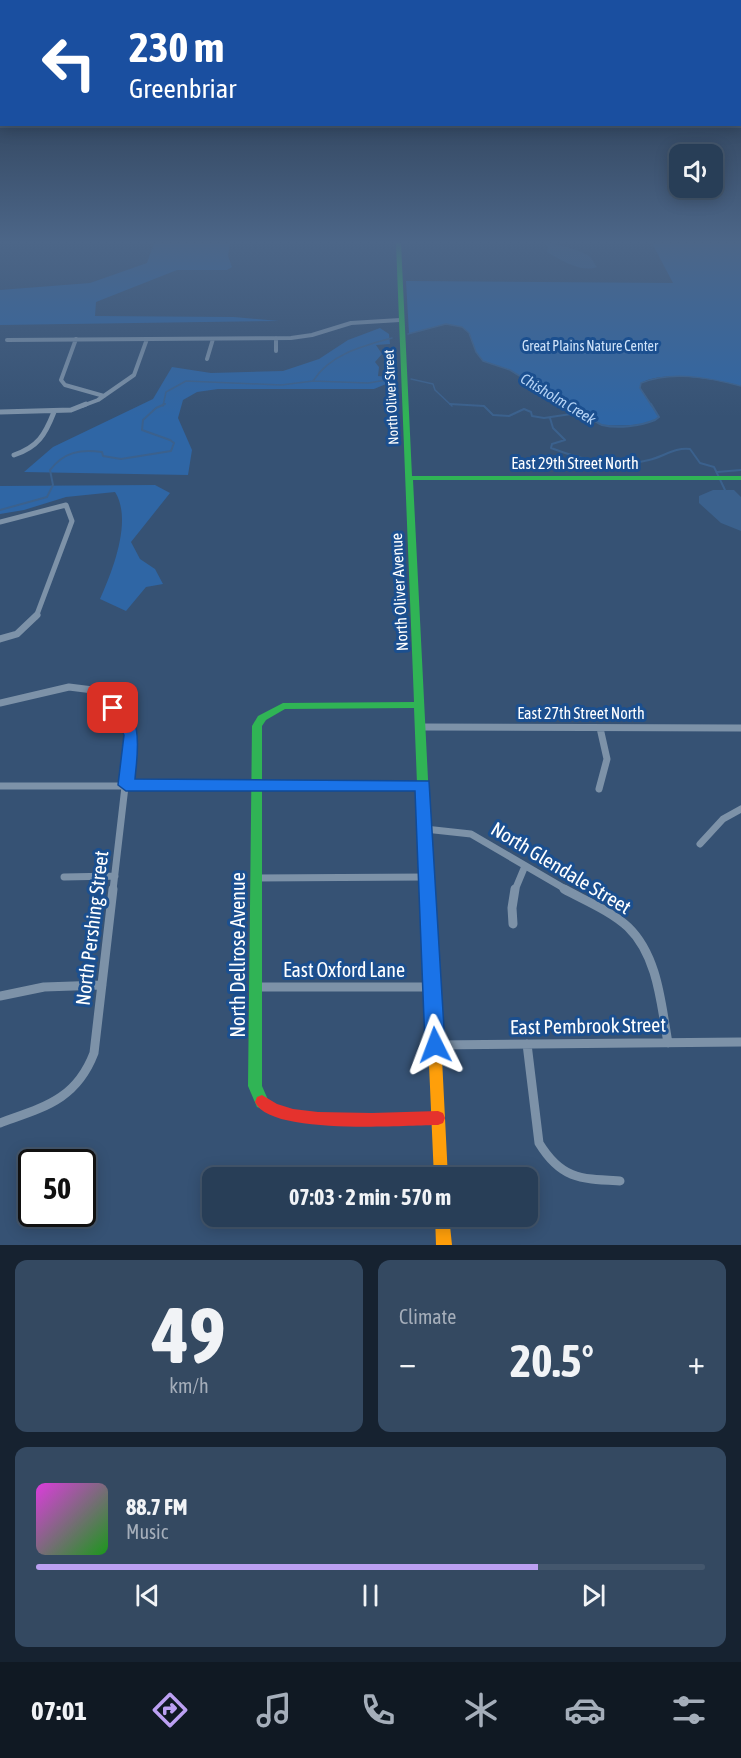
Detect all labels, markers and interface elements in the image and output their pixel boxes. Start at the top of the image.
text: 230 m [129,23,224,71]
icon: left [30,24,108,102]
text: Greenbriar [129,73,236,104]
map controls [669,144,723,198]
button: sound [669,144,723,198]
park label: Great Plains Nature Center [522,338,659,354]
street label: North Oliver Street [381,349,401,445]
water label: Chisholm Creek [518,370,599,428]
street label: East 29th Street North [511,454,639,472]
street label: North Oliver Avenue [387,532,411,652]
pin [87,682,138,733]
icon: arrive [96,691,129,724]
street label: East 27th Street North [517,704,645,722]
street label: North Glendale Street [487,817,636,919]
street label: North Pershing Street [71,849,112,1007]
street label: North Dellrose Avenue [226,872,249,1038]
street label: East Oxford Lane [283,958,405,981]
position arrow [403,1013,467,1077]
street label: East Pembrook Street [510,1013,666,1038]
speed limit sign: 50 [18,1149,96,1227]
text: 07:03 · 2 min · 570 m [289,1184,451,1210]
text: 49 [152,1290,226,1380]
text: Climate [399,1305,456,1328]
text: 20.5° [510,1335,594,1387]
text: − [399,1343,416,1381]
text: + [688,1343,705,1381]
text: km/h [169,1374,209,1397]
text: 88.7 FM [126,1494,188,1520]
text: Music [126,1520,168,1543]
icon: previous [131,1579,164,1612]
icon: pause [354,1579,387,1612]
icon: next [577,1579,610,1612]
icon: directions [149,1689,191,1731]
icon: music [253,1689,295,1731]
icon: phone [357,1689,399,1731]
icon: climate [460,1689,502,1731]
icon: car [564,1689,606,1731]
icon: filters [668,1689,710,1731]
text: 07:01 [31,1695,87,1726]

